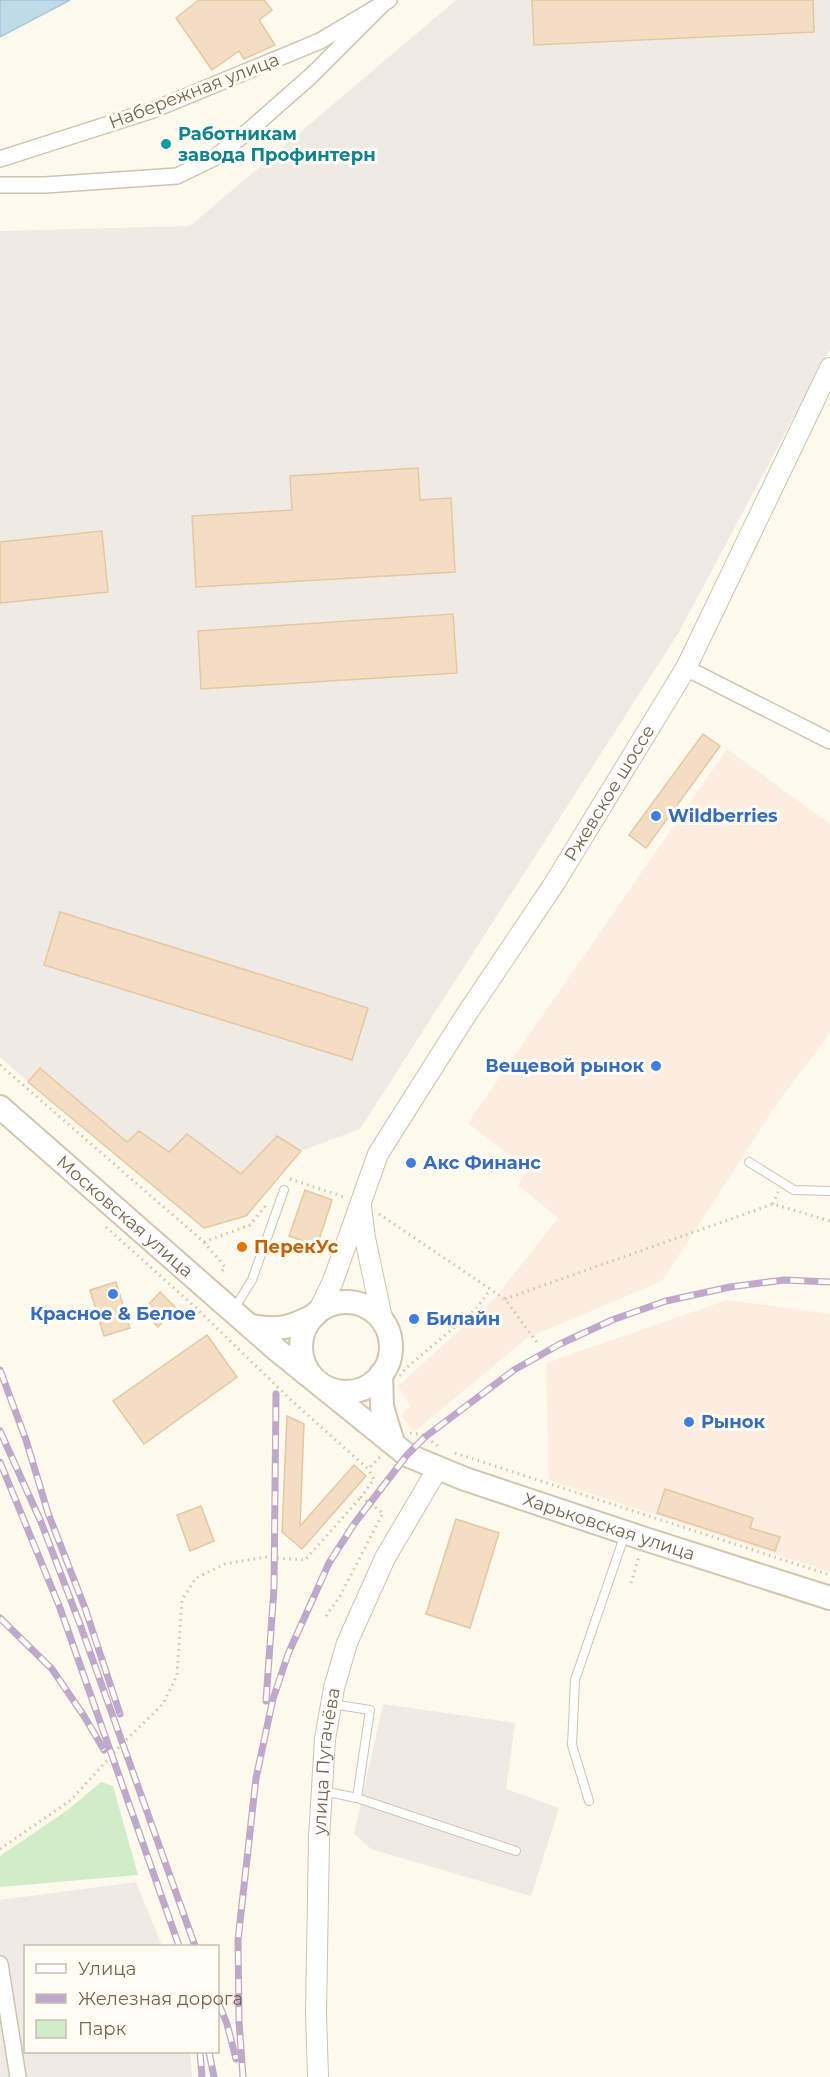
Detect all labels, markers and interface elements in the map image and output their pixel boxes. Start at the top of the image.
street label: Набережная улица [106,48,282,134]
place label: Работникам завода Профинтерн [178,123,376,166]
marker: Работникам завода Профинтерн [159,137,173,151]
street label: Ржевское шоссе [560,721,660,865]
place label: Wildberries [668,805,778,827]
marker: Wildberries [649,809,663,823]
place label: Вещевой рынок [485,1055,644,1077]
marker: Вещевой рынок [649,1059,663,1073]
street label: Московская улица [52,1151,198,1282]
place label: Акс Финанс [423,1152,541,1174]
marker: Акс Финанс [404,1156,418,1170]
place label: ПерекУс [254,1236,339,1258]
marker: ПерекУс [235,1240,249,1254]
marker: Красное & Белое [106,1287,120,1301]
place label: Красное & Белое [30,1303,196,1325]
place label: Билайн [426,1308,500,1330]
marker: Билайн [407,1312,421,1326]
place label: Рынок [701,1411,766,1433]
marker: Рынок [682,1415,696,1429]
street label: Харьковская улица [520,1488,698,1565]
street label: улица Пугачёва [308,1686,345,1837]
legend [24,1945,219,2053]
text: Улица [78,1958,136,1980]
text: Железная дорога [78,1988,243,2010]
text: Парк [78,2018,127,2040]

